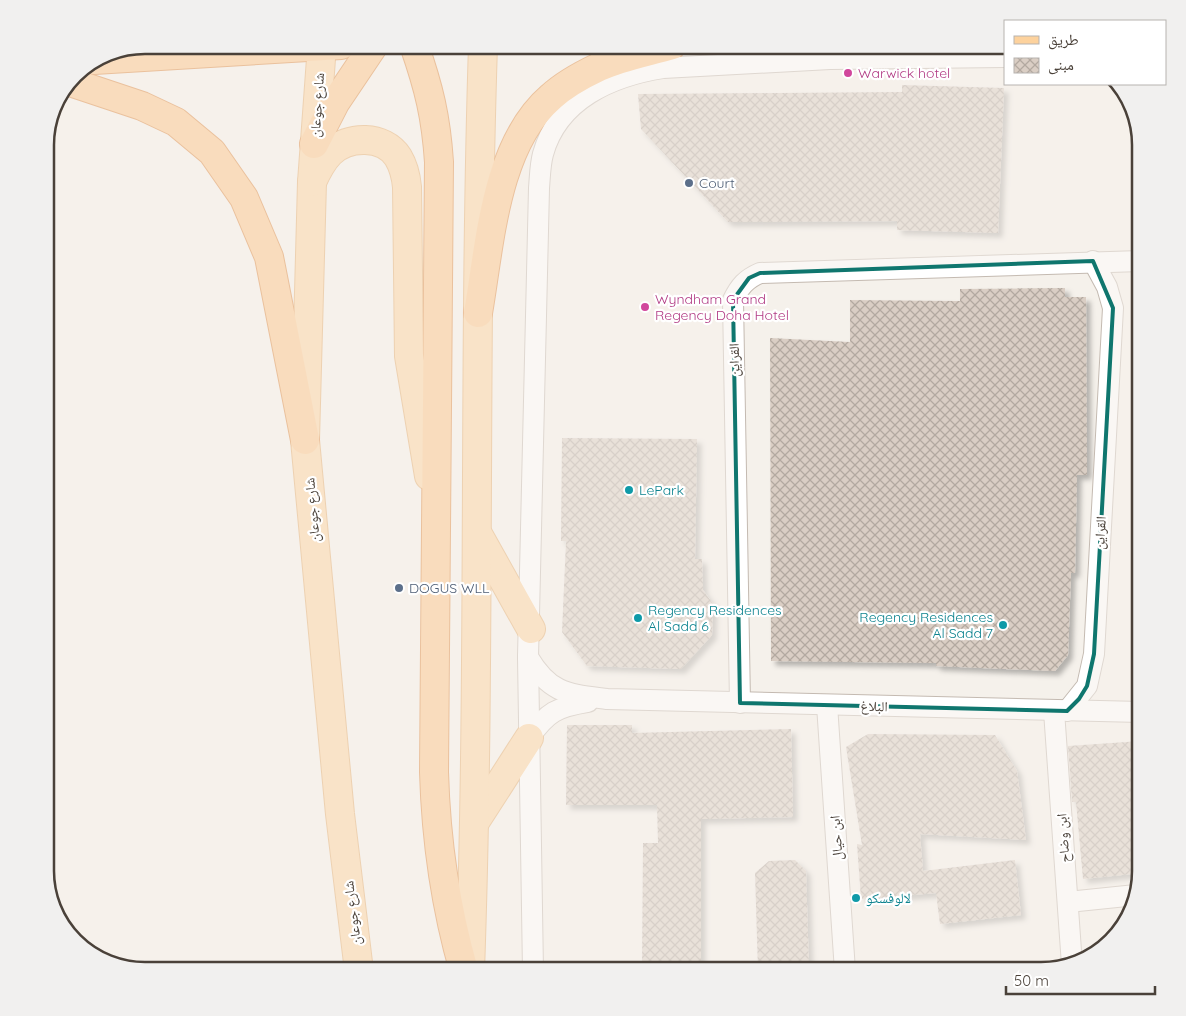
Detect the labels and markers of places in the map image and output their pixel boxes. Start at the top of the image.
place label: Warwick hotel [858,64,950,82]
marker: Warwick hotel [842,67,854,79]
place label: Court [699,174,735,192]
marker: Court [683,177,695,189]
place label: Wyndham Grand Regency Doha Hotel [655,290,789,324]
marker: Wyndham Grand Regency Doha Hotel [639,301,651,313]
place label: LePark [639,481,684,499]
marker: LePark [623,484,635,496]
place label: DOGUS WLL [409,579,490,597]
marker: DOGUS WLL [393,582,405,594]
place label: Regency Residences Al Sadd 6 [648,601,782,635]
place label: Regency Residences Al Sadd 7 [859,608,993,642]
marker: Regency Residences Al Sadd 6 [632,612,644,624]
marker: Regency Residences Al Sadd 7 [997,619,1009,631]
place label: لالوفسكو [866,889,911,907]
marker: لالوفسكو [850,892,862,904]

